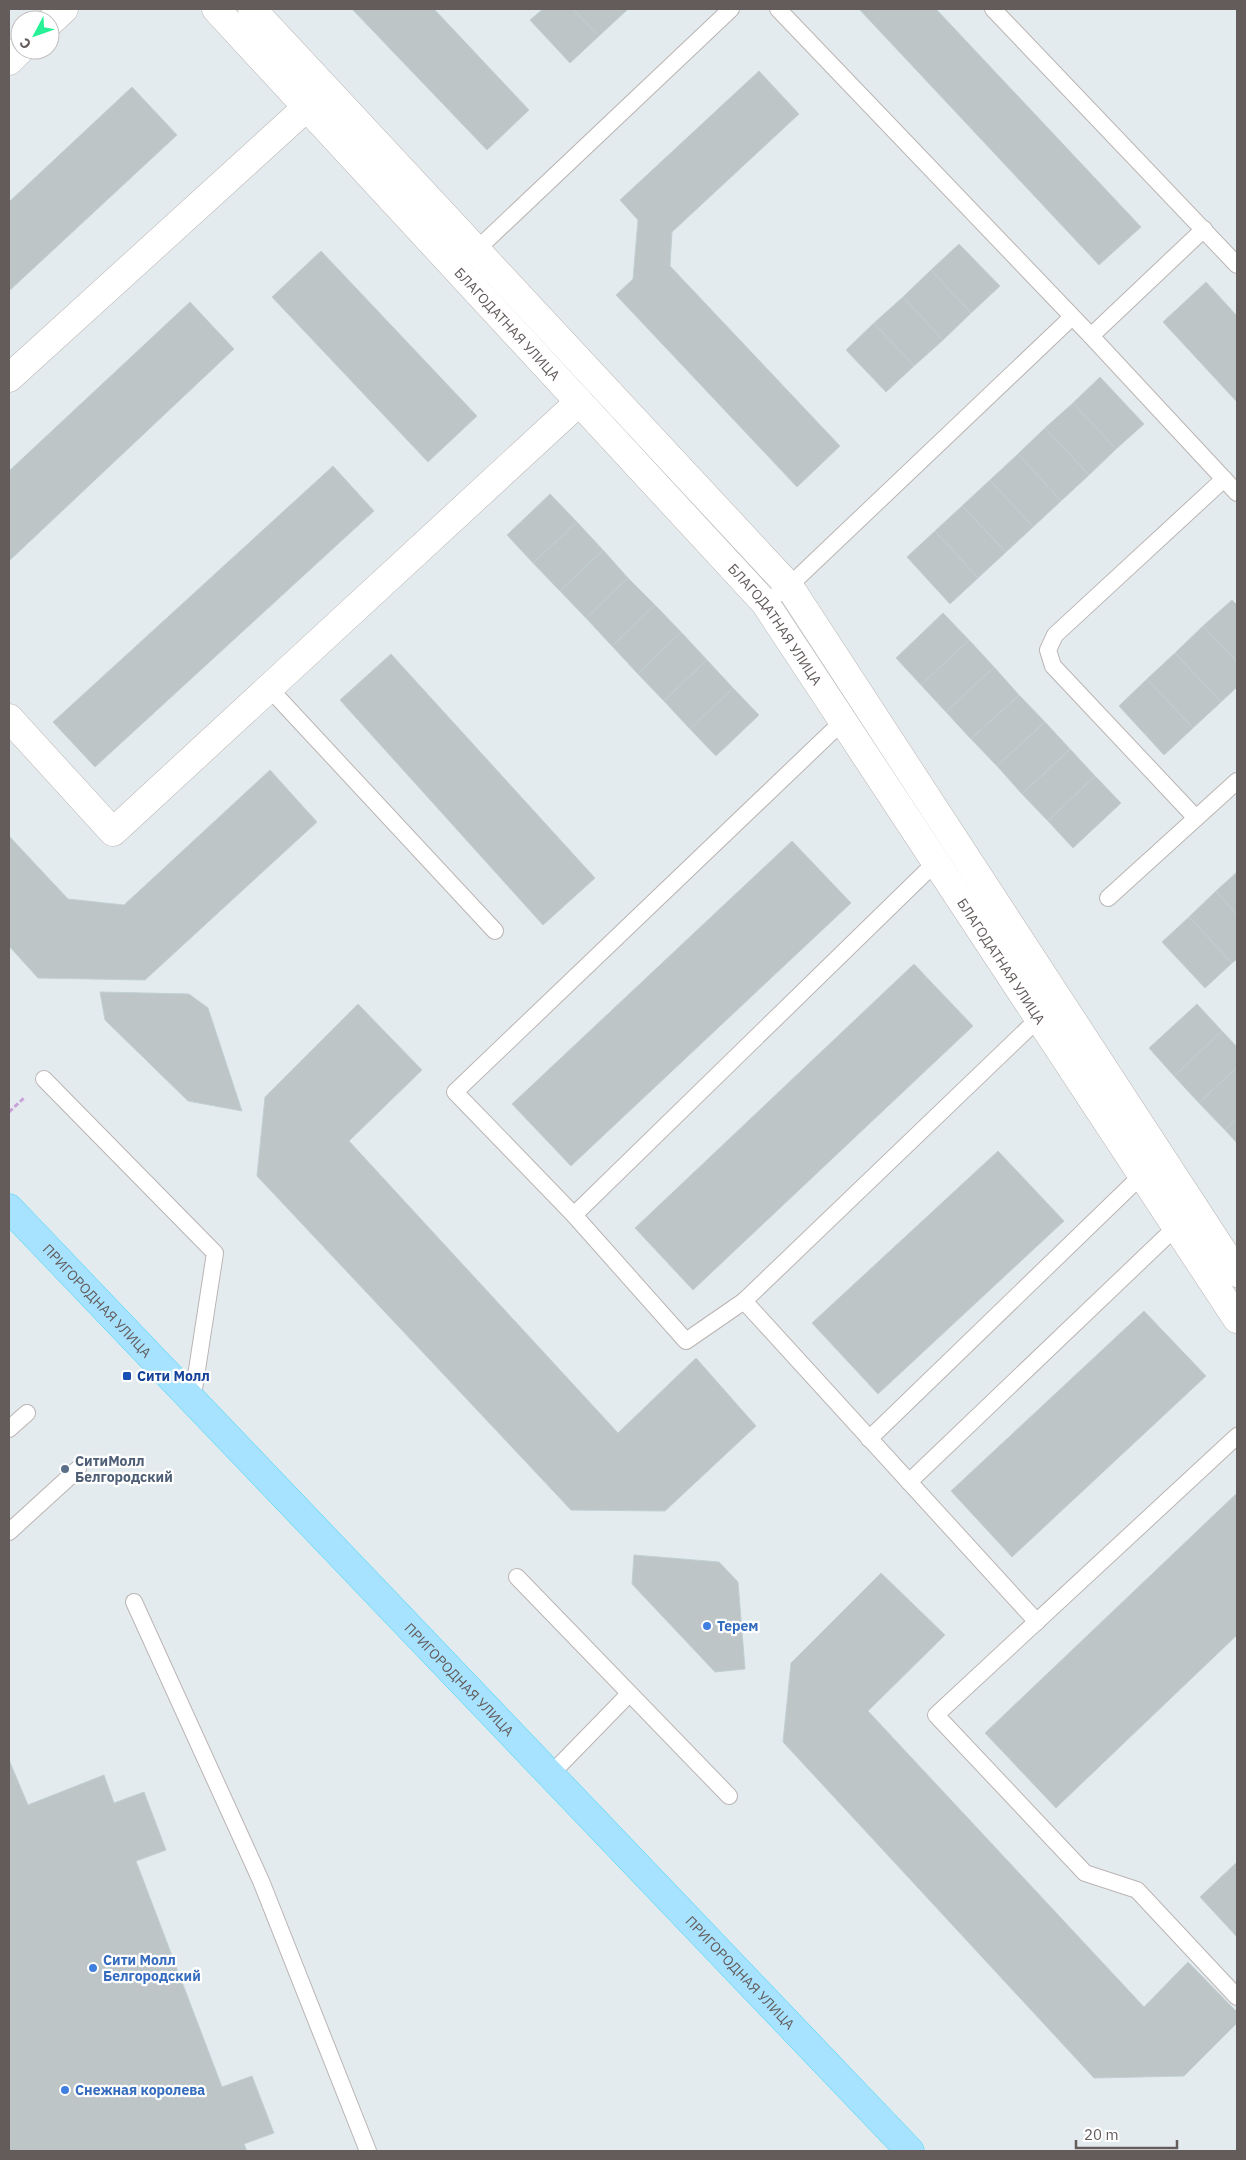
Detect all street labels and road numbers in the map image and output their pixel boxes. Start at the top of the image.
street label: БЛАГОДАТНАЯ УЛИЦА [451,264,564,384]
street label: БЛАГОДАТНАЯ УЛИЦА [724,560,826,689]
street label: БЛАГОДАТНАЯ УЛИЦА [953,895,1049,1028]
street label: ПРИГОРОДНАЯ УЛИЦА [39,1240,155,1362]
street label: ПРИГОРОДНАЯ УЛИЦА [401,1619,518,1740]
street label: ПРИГОРОДНАЯ УЛИЦА [682,1912,799,2033]

